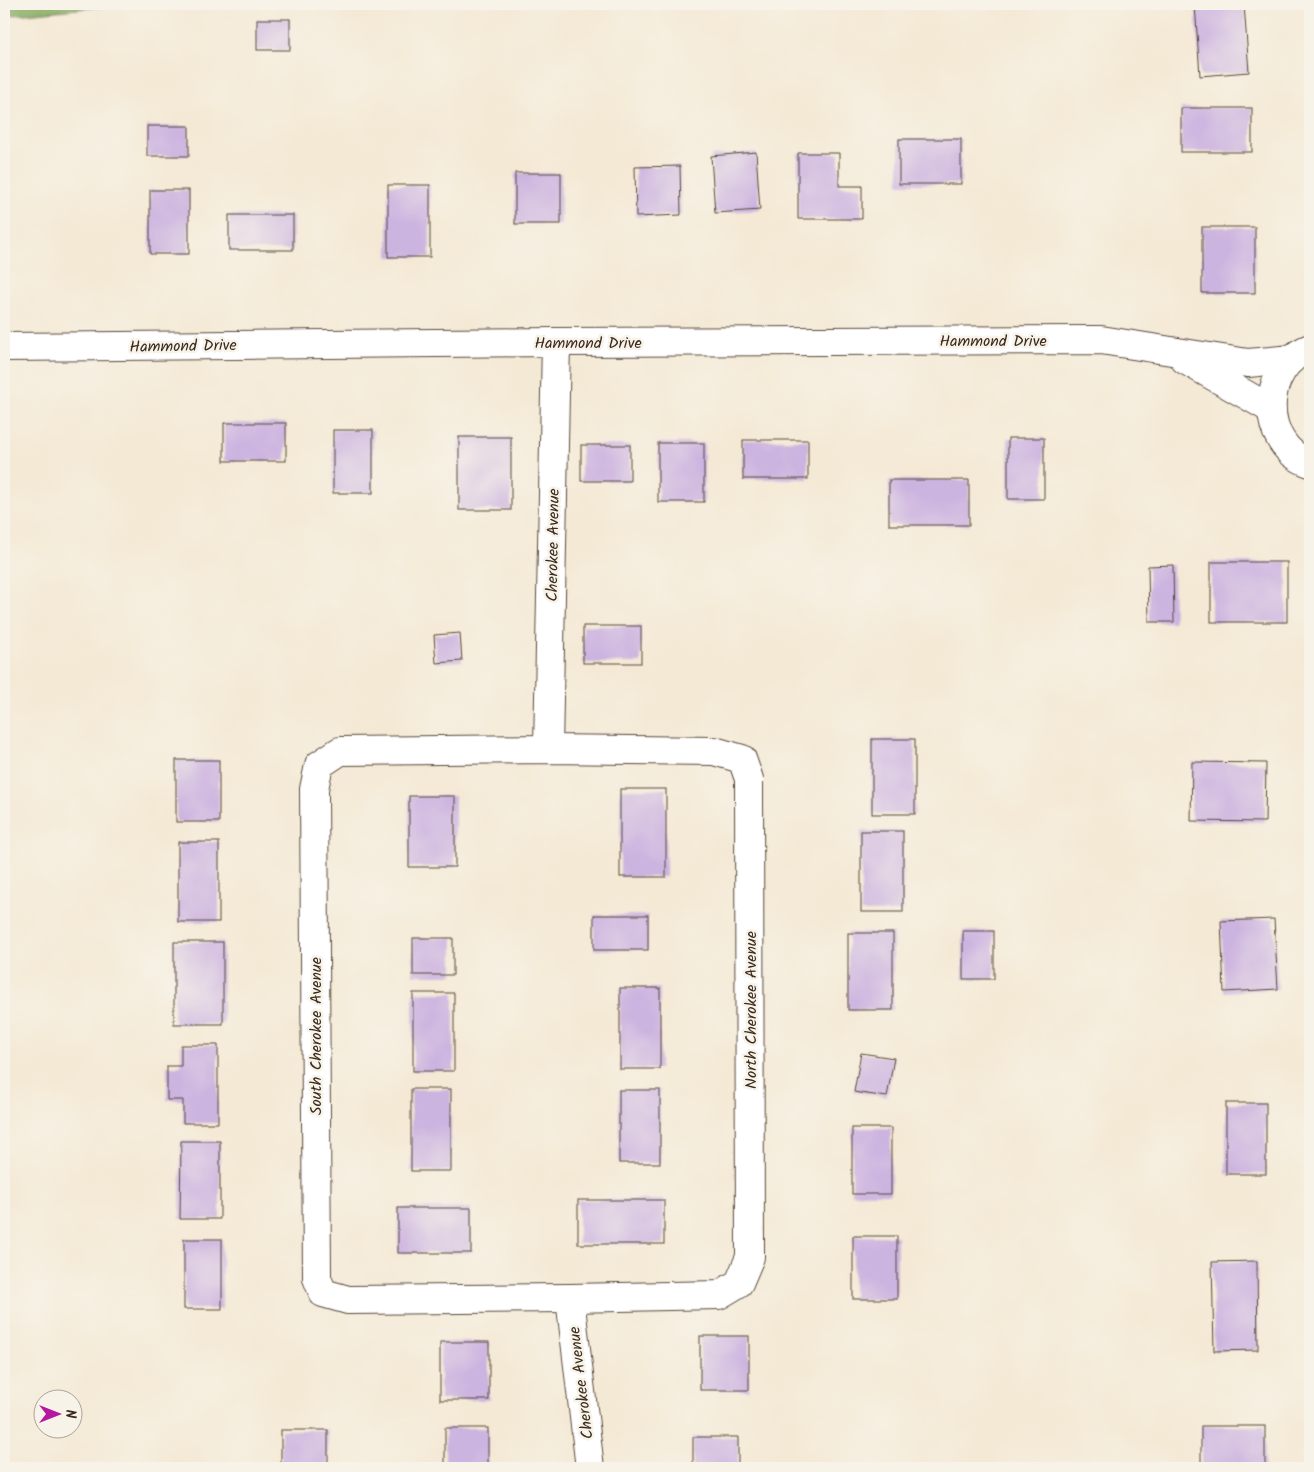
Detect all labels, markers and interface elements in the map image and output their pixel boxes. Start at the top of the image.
street label: Hammond Drive [939,329,1047,354]
street label: Hammond Drive [534,331,642,356]
street label: Hammond Drive [129,333,237,360]
street label: Cherokee Avenue [540,488,567,602]
street label: North Cherokee Avenue [739,931,764,1089]
street label: South Cherokee Avenue [304,957,329,1115]
street label: Cherokee Avenue [562,1325,601,1441]
north arrow [32,1390,82,1440]
text: N [59,1410,81,1419]

